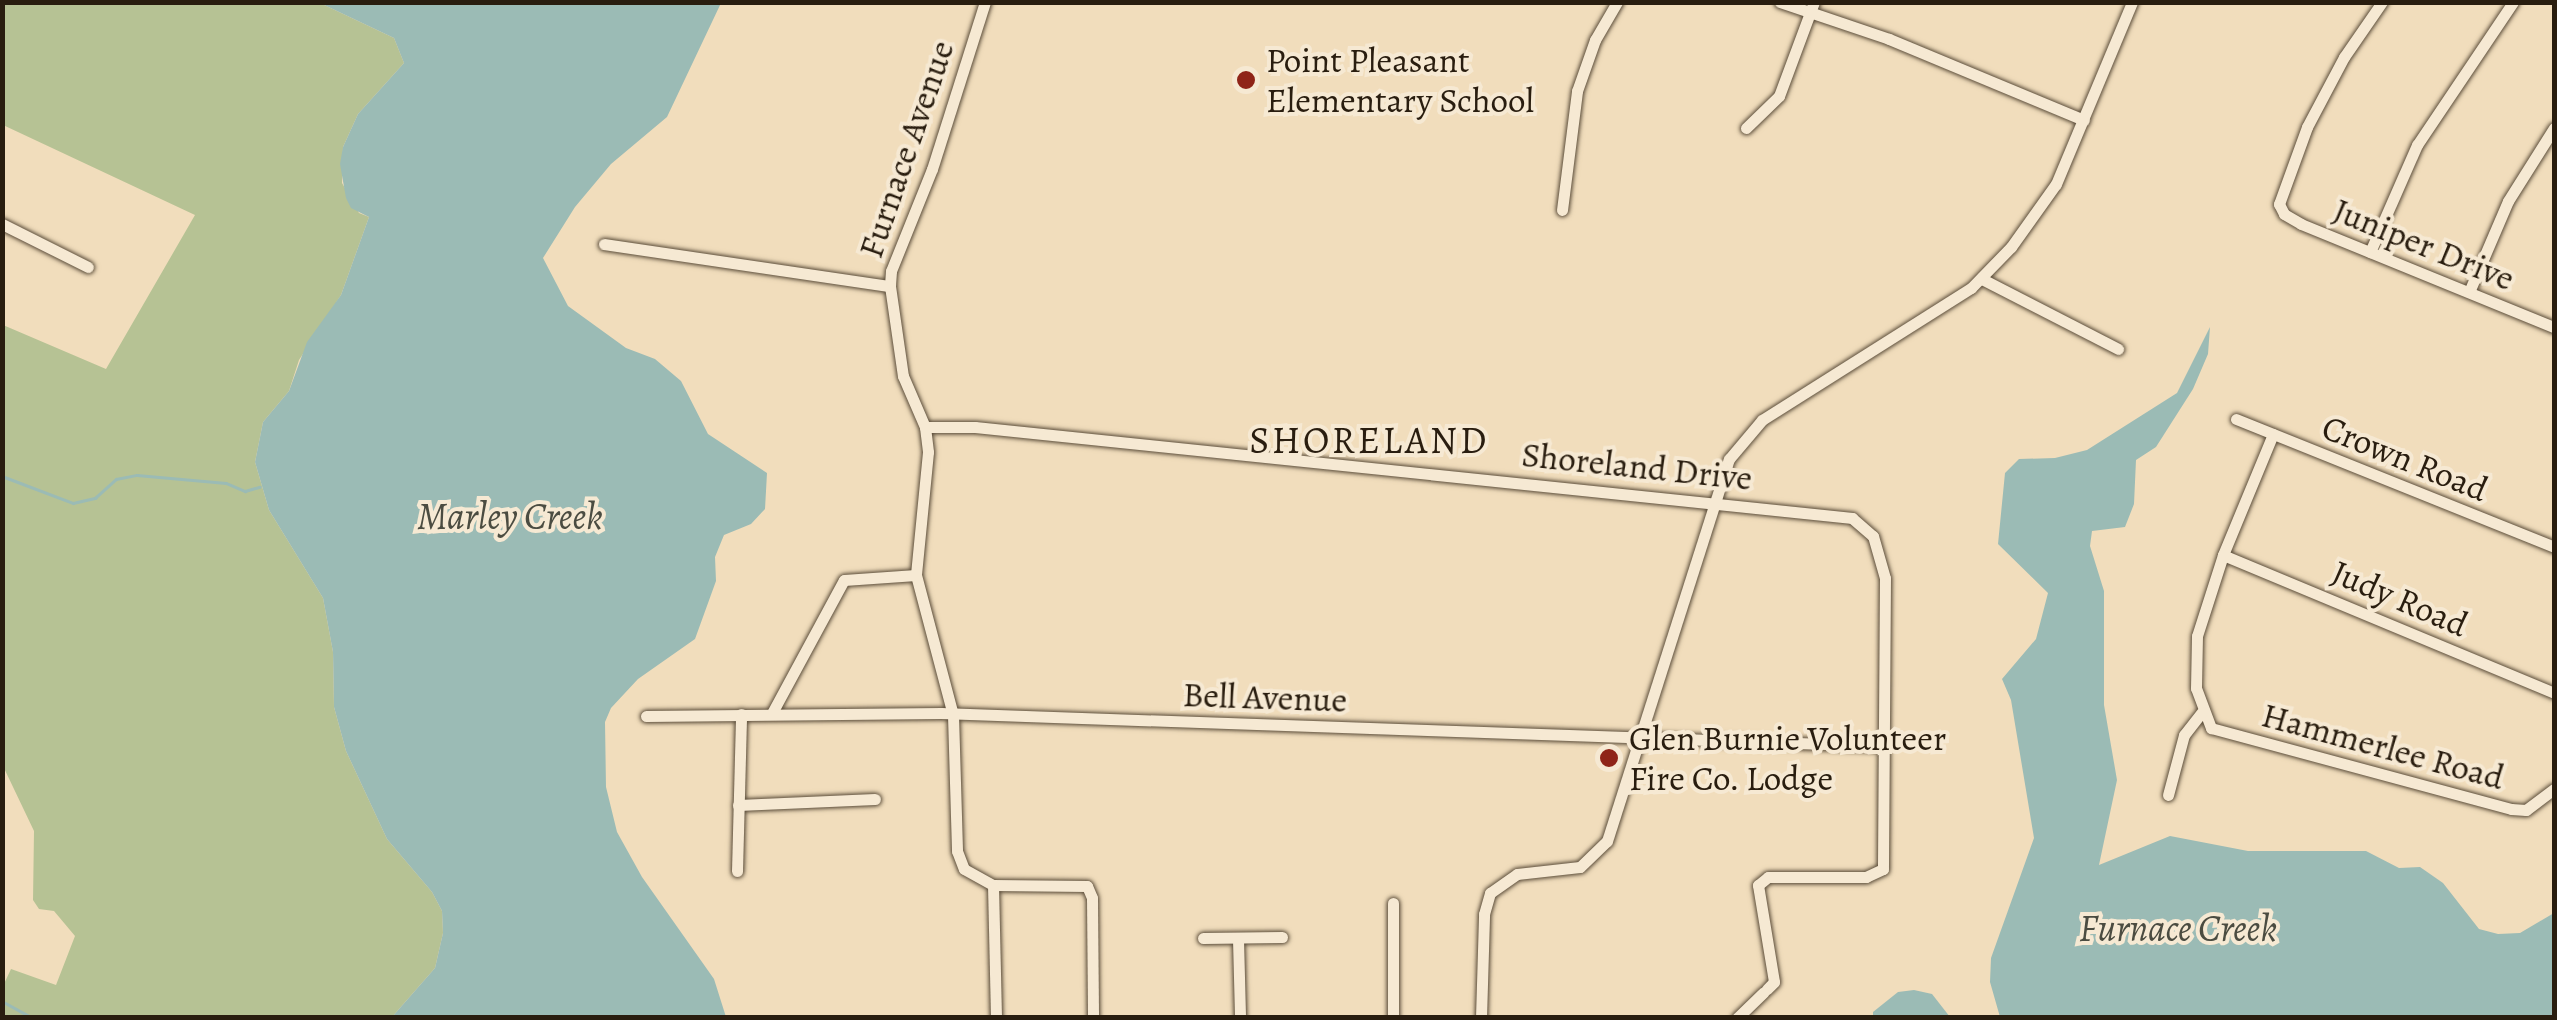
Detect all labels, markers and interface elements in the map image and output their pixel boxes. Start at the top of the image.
street label: Furnace Avenue [849,35,963,263]
place label: Point Pleasant Elementary School [1266,39,1534,121]
marker: Point Pleasant Elementary School [1235,69,1257,91]
street label: Juniper Drive [2327,189,2521,299]
street label: Crown Road [2316,406,2494,510]
district label: SHORELAND [1249,418,1489,464]
street label: Shoreland Drive [1520,433,1754,499]
water label: Marley Creek [417,494,603,540]
street label: Judy Road [2326,551,2474,645]
street label: Bell Avenue [1182,673,1348,721]
street label: Hammerlee Road [2257,693,2509,799]
place label: Glen Burnie Volunteer Fire Co. Lodge [1629,717,1946,799]
marker: Glen Burnie Volunteer Fire Co. Lodge [1598,747,1620,769]
water label: Furnace Creek [2079,906,2277,952]

